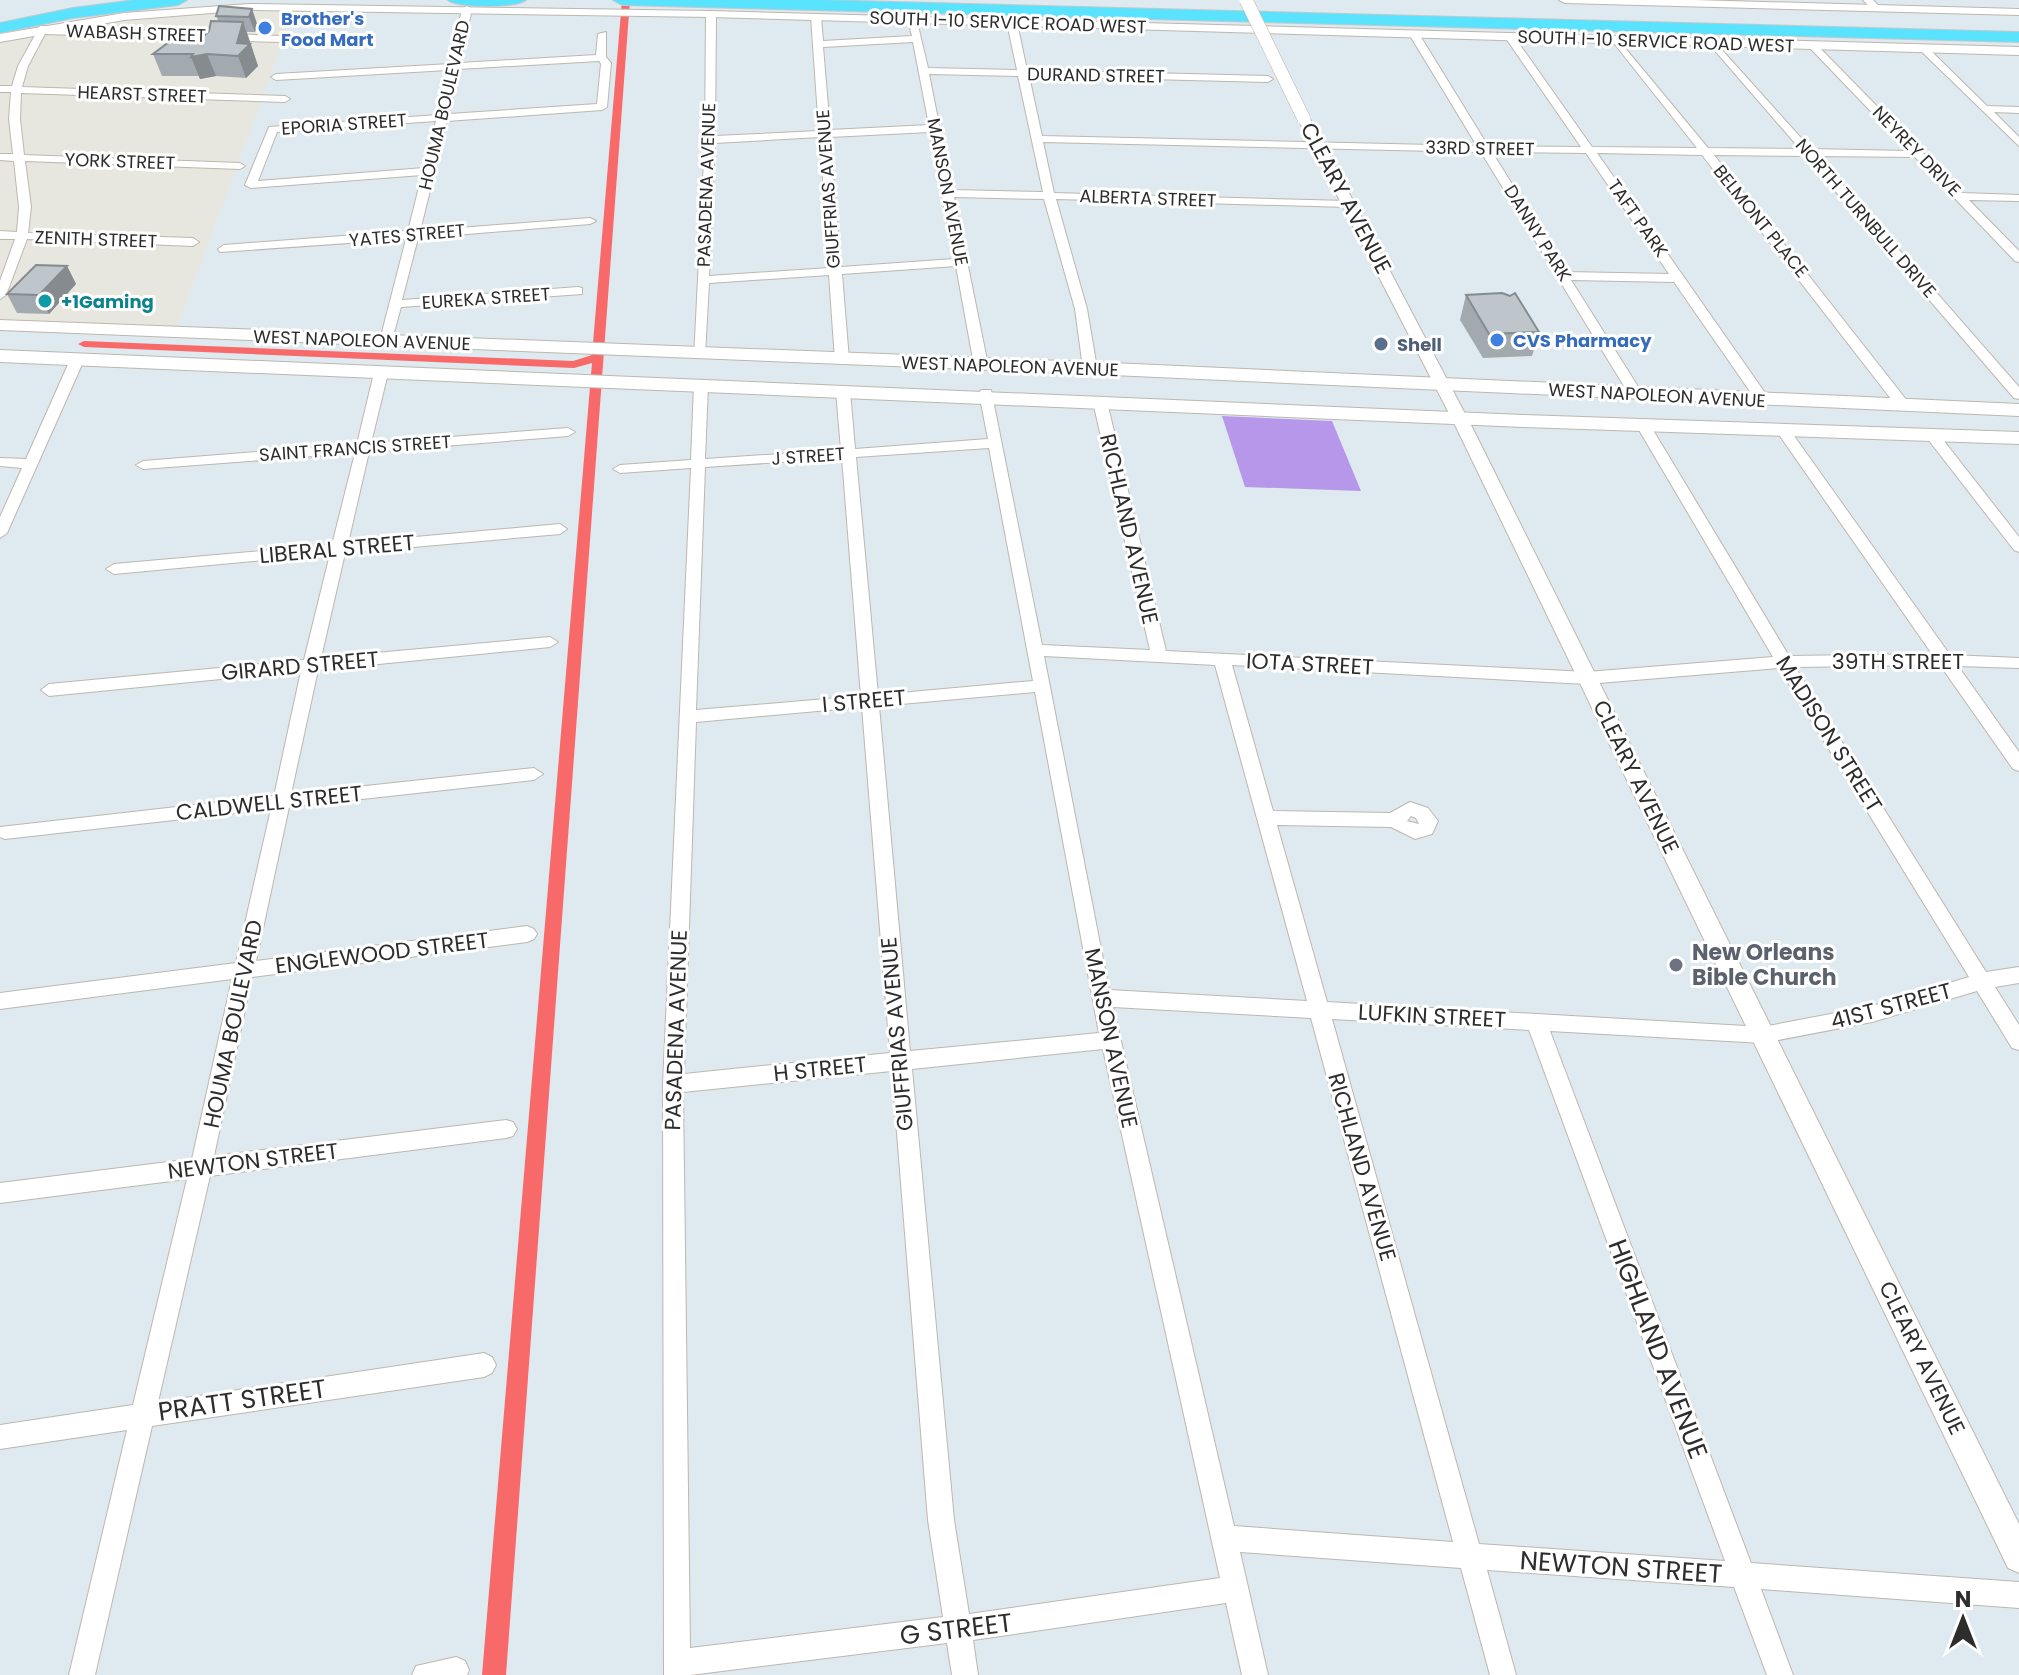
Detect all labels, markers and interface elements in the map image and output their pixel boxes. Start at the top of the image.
street label: SOUTH I-10 SERVICE ROAD WEST [869,5,1147,39]
place label: Brother's Food Mart [281,6,374,52]
street label: WABASH STREET [66,18,207,48]
street label: HOUMA BOULEVARD [412,18,476,192]
marker: Brother's Food Mart [256,19,274,37]
street label: SOUTH I-10 SERVICE ROAD WEST [1517,24,1795,58]
street label: DURAND STREET [1027,61,1165,89]
street label: HEARST STREET [77,79,207,109]
street label: NEYREY DRIVE [1867,100,1967,202]
street label: PASADENA AVENUE [691,102,721,268]
street label: EPORIA STREET [280,107,408,141]
street label: GIUFFRIAS AVENUE [810,109,846,269]
street label: MANSON AVENUE [921,116,975,268]
street label: CLEARY AVENUE [1293,117,1399,279]
street label: NORTH TURNBULL DRIVE [1790,133,1942,303]
street label: 33RD STREET [1425,135,1535,161]
street label: YORK STREET [64,147,176,175]
street label: BELMONT PLACE [1708,159,1814,283]
street label: TAFT PARK [1602,174,1674,262]
street label: DANNY PARK [1498,180,1578,286]
street label: ALBERTA STREET [1079,183,1217,213]
street label: YATES STREET [348,217,466,253]
street label: ZENITH STREET [34,224,158,254]
street label: EUREKA STREET [421,281,551,315]
place label: +1Gaming [61,289,154,314]
marker: +1Gaming [36,292,54,310]
street label: WEST NAPOLEON AVENUE [253,324,471,356]
place label: CVS Pharmacy [1513,328,1652,353]
marker: CVS Pharmacy [1488,331,1506,349]
place label: Shell [1397,332,1442,357]
marker: Shell [1372,335,1390,353]
street label: WEST NAPOLEON AVENUE [901,350,1119,382]
street label: WEST NAPOLEON AVENUE [1548,377,1766,413]
street label: SAINT FRANCIS STREET [258,429,452,467]
street label: RICHLAND AVENUE [1092,431,1166,627]
street label: J STREET [770,441,846,471]
street label: LIBERAL STREET [258,527,416,571]
street label: GIRARD STREET [220,644,380,688]
street label: IOTA STREET [1245,645,1375,683]
street label: 39TH STREET [1832,646,1964,677]
street label: MADISON STREET [1768,650,1890,818]
street label: I STREET [821,682,907,720]
street label: CLEARY AVENUE [1585,695,1687,859]
street label: CALDWELL STREET [174,778,364,828]
street label: HOUMA BOULEVARD [196,917,270,1131]
street label: ENGLEWOOD STREET [274,925,491,981]
street label: PASADENA AVENUE [657,929,695,1131]
street label: GIUFFRIAS AVENUE [873,936,921,1132]
place label: New Orleans Bible Church [1692,937,1837,993]
street label: MANSON AVENUE [1077,945,1145,1131]
marker: New Orleans Bible Church [1667,956,1685,974]
street label: 41ST STREET [1827,975,1955,1037]
street label: LUFKIN STREET [1357,997,1507,1035]
street label: H STREET [772,1049,868,1089]
street label: RICHLAND AVENUE [1320,1069,1404,1265]
street label: NEWTON STREET [166,1135,340,1187]
street label: HIGHLAND AVENUE [1600,1234,1716,1464]
street label: CLEARY AVENUE [1871,1276,1973,1440]
street label: PRATT STREET [156,1370,328,1430]
street label: NEWTON STREET [1519,1542,1723,1592]
north arrow [1923,1579,2003,1659]
text: N [1955,1584,1971,1615]
street label: G STREET [898,1604,1014,1654]

